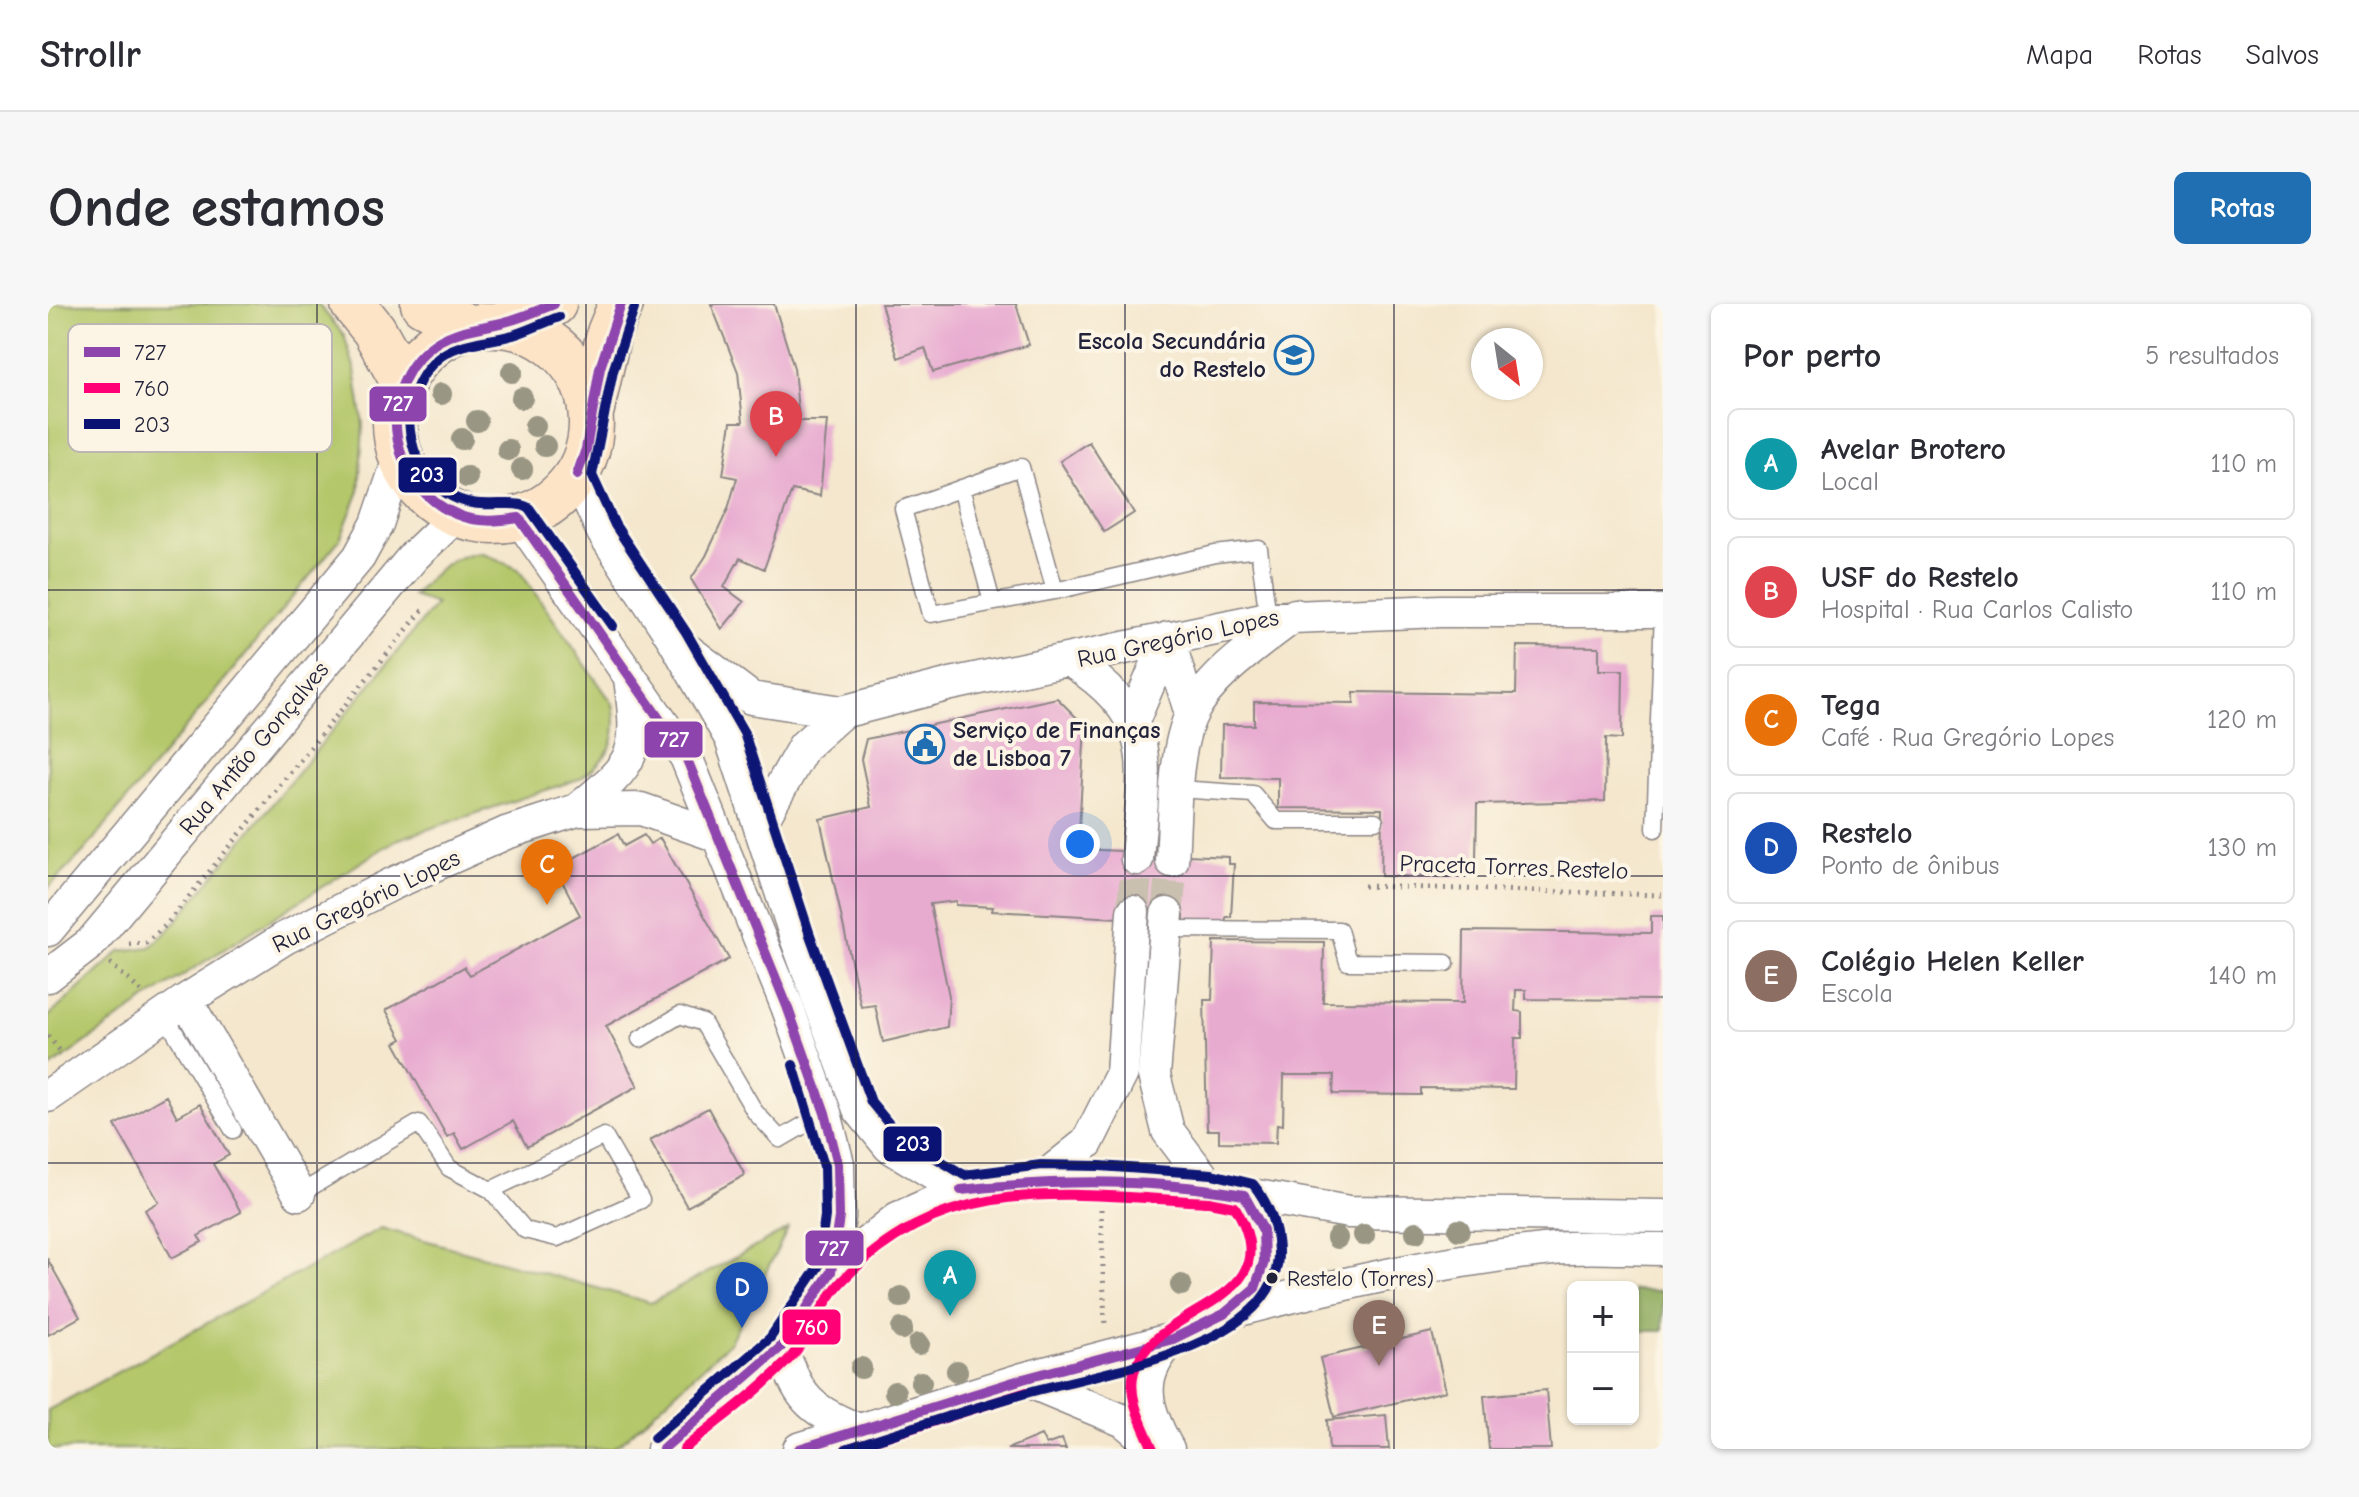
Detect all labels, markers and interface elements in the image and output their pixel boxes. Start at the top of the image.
text: Strollr [40,33,141,77]
text: Mapa [2026,39,2093,71]
text: Rotas [2137,39,2202,71]
text: Salvos [2246,39,2319,71]
button: Rotas [2174,172,2311,244]
text: Onde estamos [48,176,385,240]
legend [68,324,332,452]
place label: Escola Secundária do Restelo [1077,327,1266,383]
north arrow [1471,328,1543,400]
school or university icon: Escola Secundária do Restelo [1273,334,1315,376]
text: Por perto [1743,336,1881,376]
text: 727 [134,340,167,366]
text: 5 resultados [2145,341,2279,371]
text: 760 [134,376,170,402]
line badge: 727 [368,385,428,423]
text: 727 [383,391,413,417]
pin: B [750,391,802,457]
text: 203 [134,412,170,438]
text: Avelar Brotero [1821,432,2006,467]
text: A [1764,449,1778,479]
text: 110 m [2210,449,2277,479]
line badge: 203 [397,456,458,494]
text: 203 [410,462,444,488]
text: Local [1821,467,1879,497]
text: USF do Restelo [1821,560,2019,595]
text: B [1763,577,1779,607]
text: 110 m [2210,577,2277,607]
text: Hospital · Rua Carlos Calisto [1821,595,2133,625]
street label: Rua Gregório Lopes [1075,603,1281,673]
street label: Rua Antão Gonçalves [173,656,335,840]
text: Tega [1821,688,1881,723]
text: C [1763,705,1779,735]
text: 120 m [2207,705,2277,735]
place label: Serviço de Finanças de Lisboa 7 [953,716,1160,772]
line badge: 727 [643,720,704,759]
public building icon: Serviço de Finanças de Lisboa 7 [904,723,946,765]
text: Café · Rua Gregório Lopes [1821,723,2114,753]
text: 727 [659,727,689,753]
text: Restelo [1821,816,1912,851]
your location [1060,824,1100,864]
text: D [1763,833,1779,863]
text: 130 m [2208,833,2277,863]
pin: C [521,839,573,905]
street label: Rua Gregório Lopes [268,843,464,959]
street label: Praceta Torres Restelo [1399,849,1629,885]
text: Ponto de ônibus [1821,851,1999,881]
text: Colégio Helen Keller [1821,944,2084,979]
text: E [1763,961,1779,991]
text: 140 m [2208,961,2277,991]
text: Escola [1821,979,1893,1009]
line badge: 203 [882,1125,943,1163]
text: 203 [896,1131,930,1157]
line badge: 727 [804,1229,865,1267]
text: 727 [819,1236,849,1262]
pin: A [924,1250,976,1316]
pin: D [716,1262,768,1328]
place label: Restelo (Torres) [1287,1266,1434,1292]
marker: Restelo (Torres) [1264,1270,1280,1286]
map controls [1567,1281,1639,1425]
button: + [1567,1281,1639,1353]
pin: E [1353,1300,1405,1366]
line badge: 760 [781,1308,842,1346]
text: 760 [795,1315,829,1341]
button: − [1567,1353,1639,1425]

